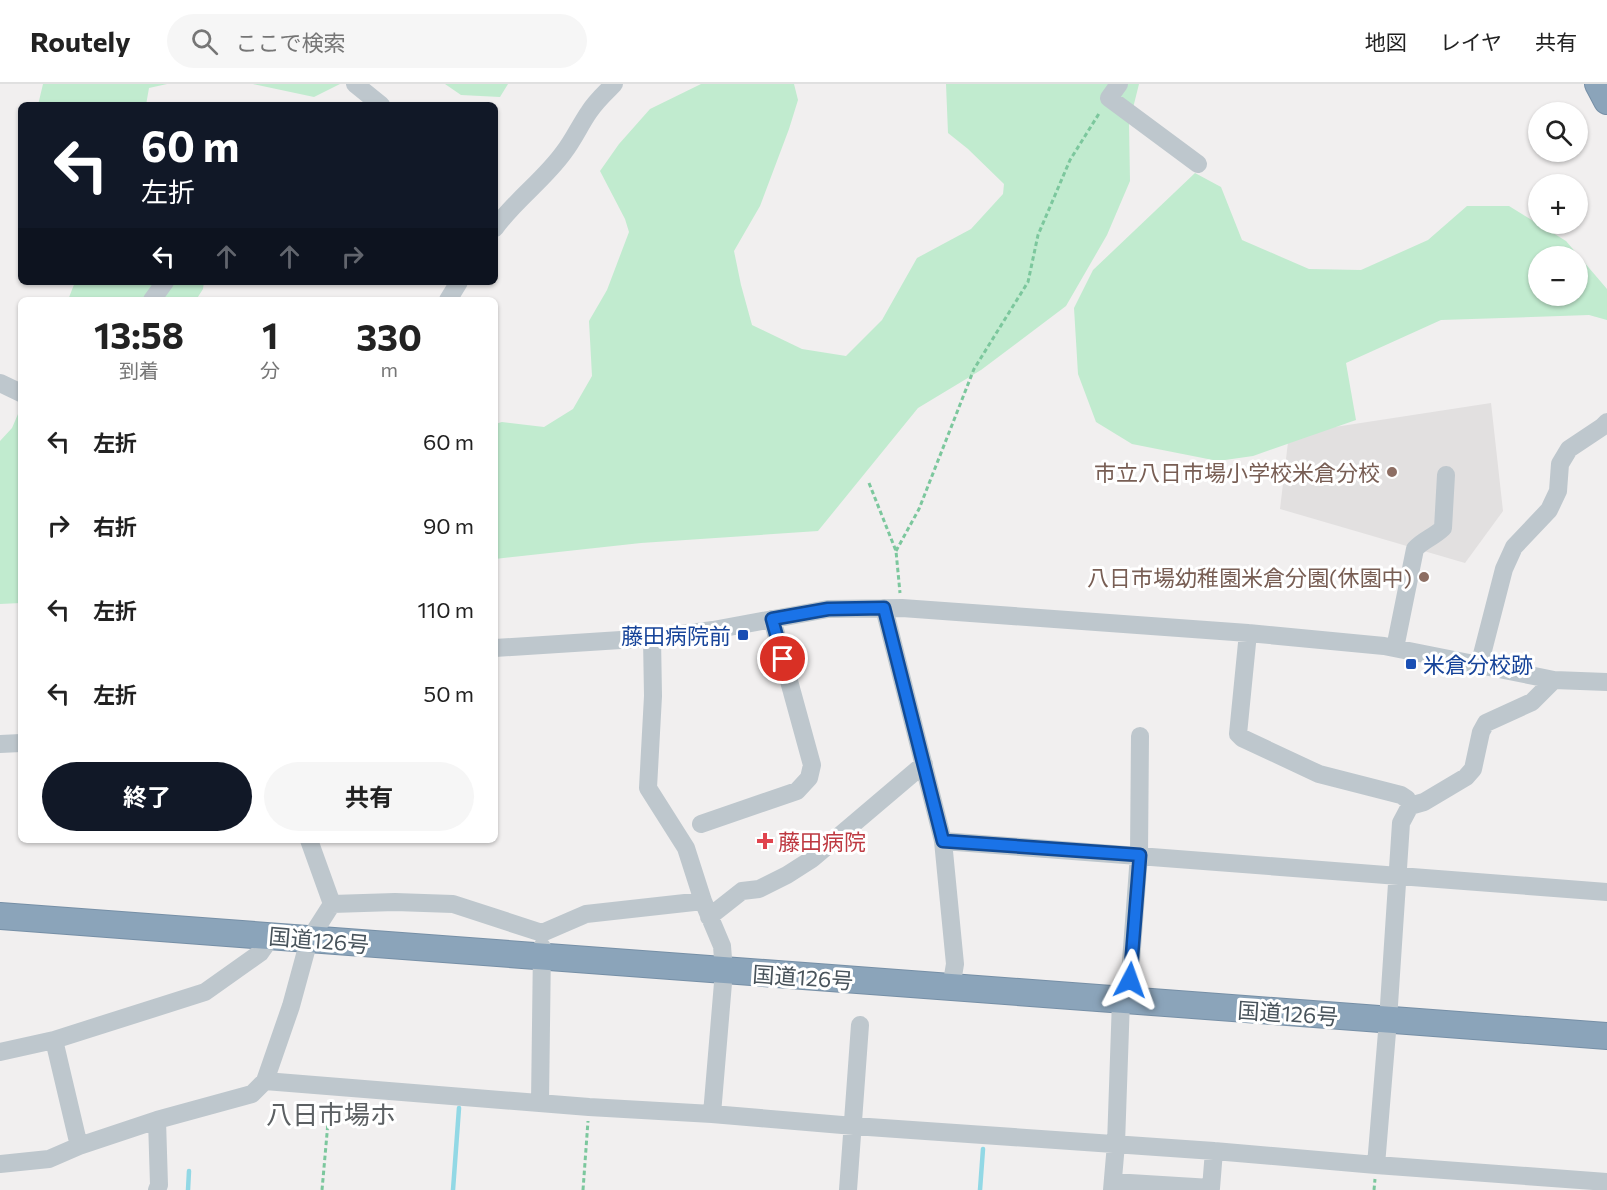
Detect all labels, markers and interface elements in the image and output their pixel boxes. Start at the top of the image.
search box [167,14,587,68]
text: Routely [30,24,131,58]
icon: search [188,25,221,58]
text: ここで検索 [236,29,346,56]
text: 地図 [1365,29,1407,54]
text: レイヤ [1440,29,1502,54]
text: 共有 [1535,29,1577,54]
map controls [1528,102,1588,306]
button: search [1528,102,1588,162]
text: 60 m [141,119,240,171]
icon: left [42,126,120,204]
button: + [1528,174,1588,234]
text: 左折 [141,175,195,208]
icon: left [147,240,180,273]
icon: ahead [210,240,243,273]
icon: ahead [273,240,306,273]
icon: right [336,240,369,273]
button: − [1528,246,1588,306]
text: 13:58 [94,312,184,356]
text: 1 [262,312,278,356]
text: 330 [356,314,422,358]
text: m [380,357,398,381]
text: 到着 [119,358,159,382]
text: 分 [260,358,280,382]
icon: left [42,425,75,458]
text: 60 m [423,428,474,455]
text: 左折 [93,429,137,456]
place label: 市立八日市場小学校米倉分校 [1094,459,1380,486]
marker: 市立八日市場小学校米倉分校 [1385,465,1399,479]
icon: right [42,509,75,542]
text: 90 m [423,512,474,539]
text: 右折 [93,513,137,540]
place label: 八日市場幼稚園米倉分園(休園中) [1087,564,1412,591]
marker: 八日市場幼稚園米倉分園(休園中) [1417,570,1431,584]
icon: left [42,593,75,626]
text: 110 m [417,596,474,623]
text: 左折 [93,597,137,624]
place label: 藤田病院前 [621,622,731,649]
marker: 藤田病院前 [736,628,750,642]
pin [757,633,808,684]
icon: arrive [766,642,799,675]
place label: 米倉分校跡 [1423,651,1533,678]
marker: 米倉分校跡 [1404,657,1418,671]
icon: left [42,677,75,710]
text: 50 m [424,680,474,707]
text: 左折 [93,681,137,708]
button: 終了 [42,762,252,831]
button: 共有 [264,762,474,831]
place label: 藤田病院 [778,828,866,855]
marker: 藤田病院 [756,832,774,850]
street label: 国道126号 [268,922,370,958]
position arrow [1098,948,1162,1012]
street label: 国道126号 [752,960,854,994]
street label: 国道126号 [1237,996,1339,1030]
district label: 八日市場ホ [266,1098,396,1129]

